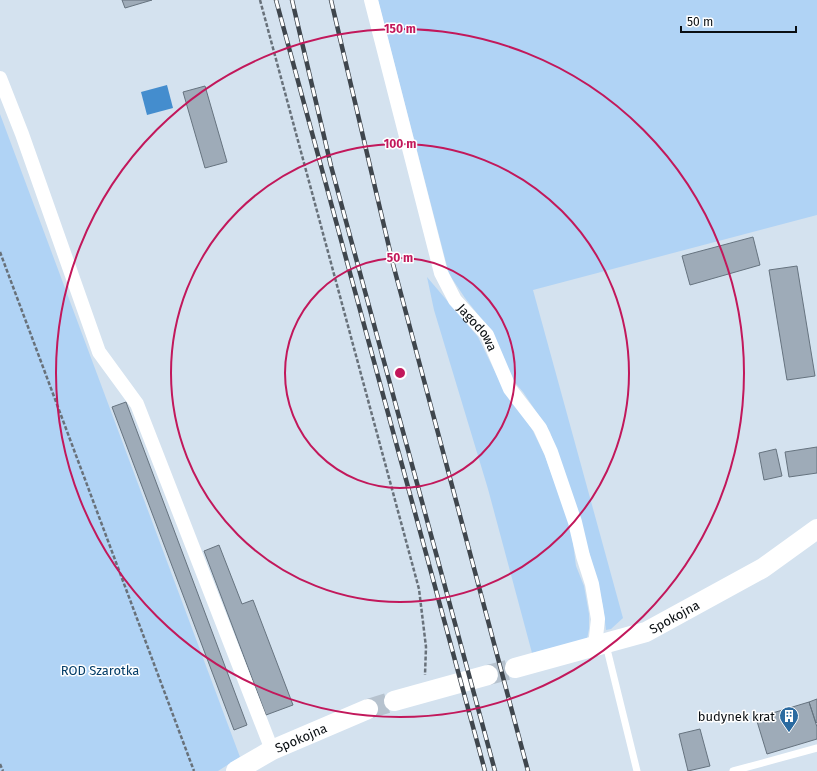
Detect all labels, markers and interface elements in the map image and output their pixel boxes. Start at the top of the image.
scale bar [681,8,796,34]
text: 50 m [687,15,713,29]
text: 150 m [384,22,416,36]
text: 100 m [384,137,416,151]
text: 50 m [387,251,413,265]
street label: Jagodowa [454,301,500,353]
centre of rings [393,366,407,380]
street label: Spokojna [647,597,702,637]
park label: ROD Szarotka [61,663,139,678]
building icon: budynek krat [778,705,800,733]
place label: budynek krat [698,709,775,724]
street label: Spokojna [273,720,329,756]

